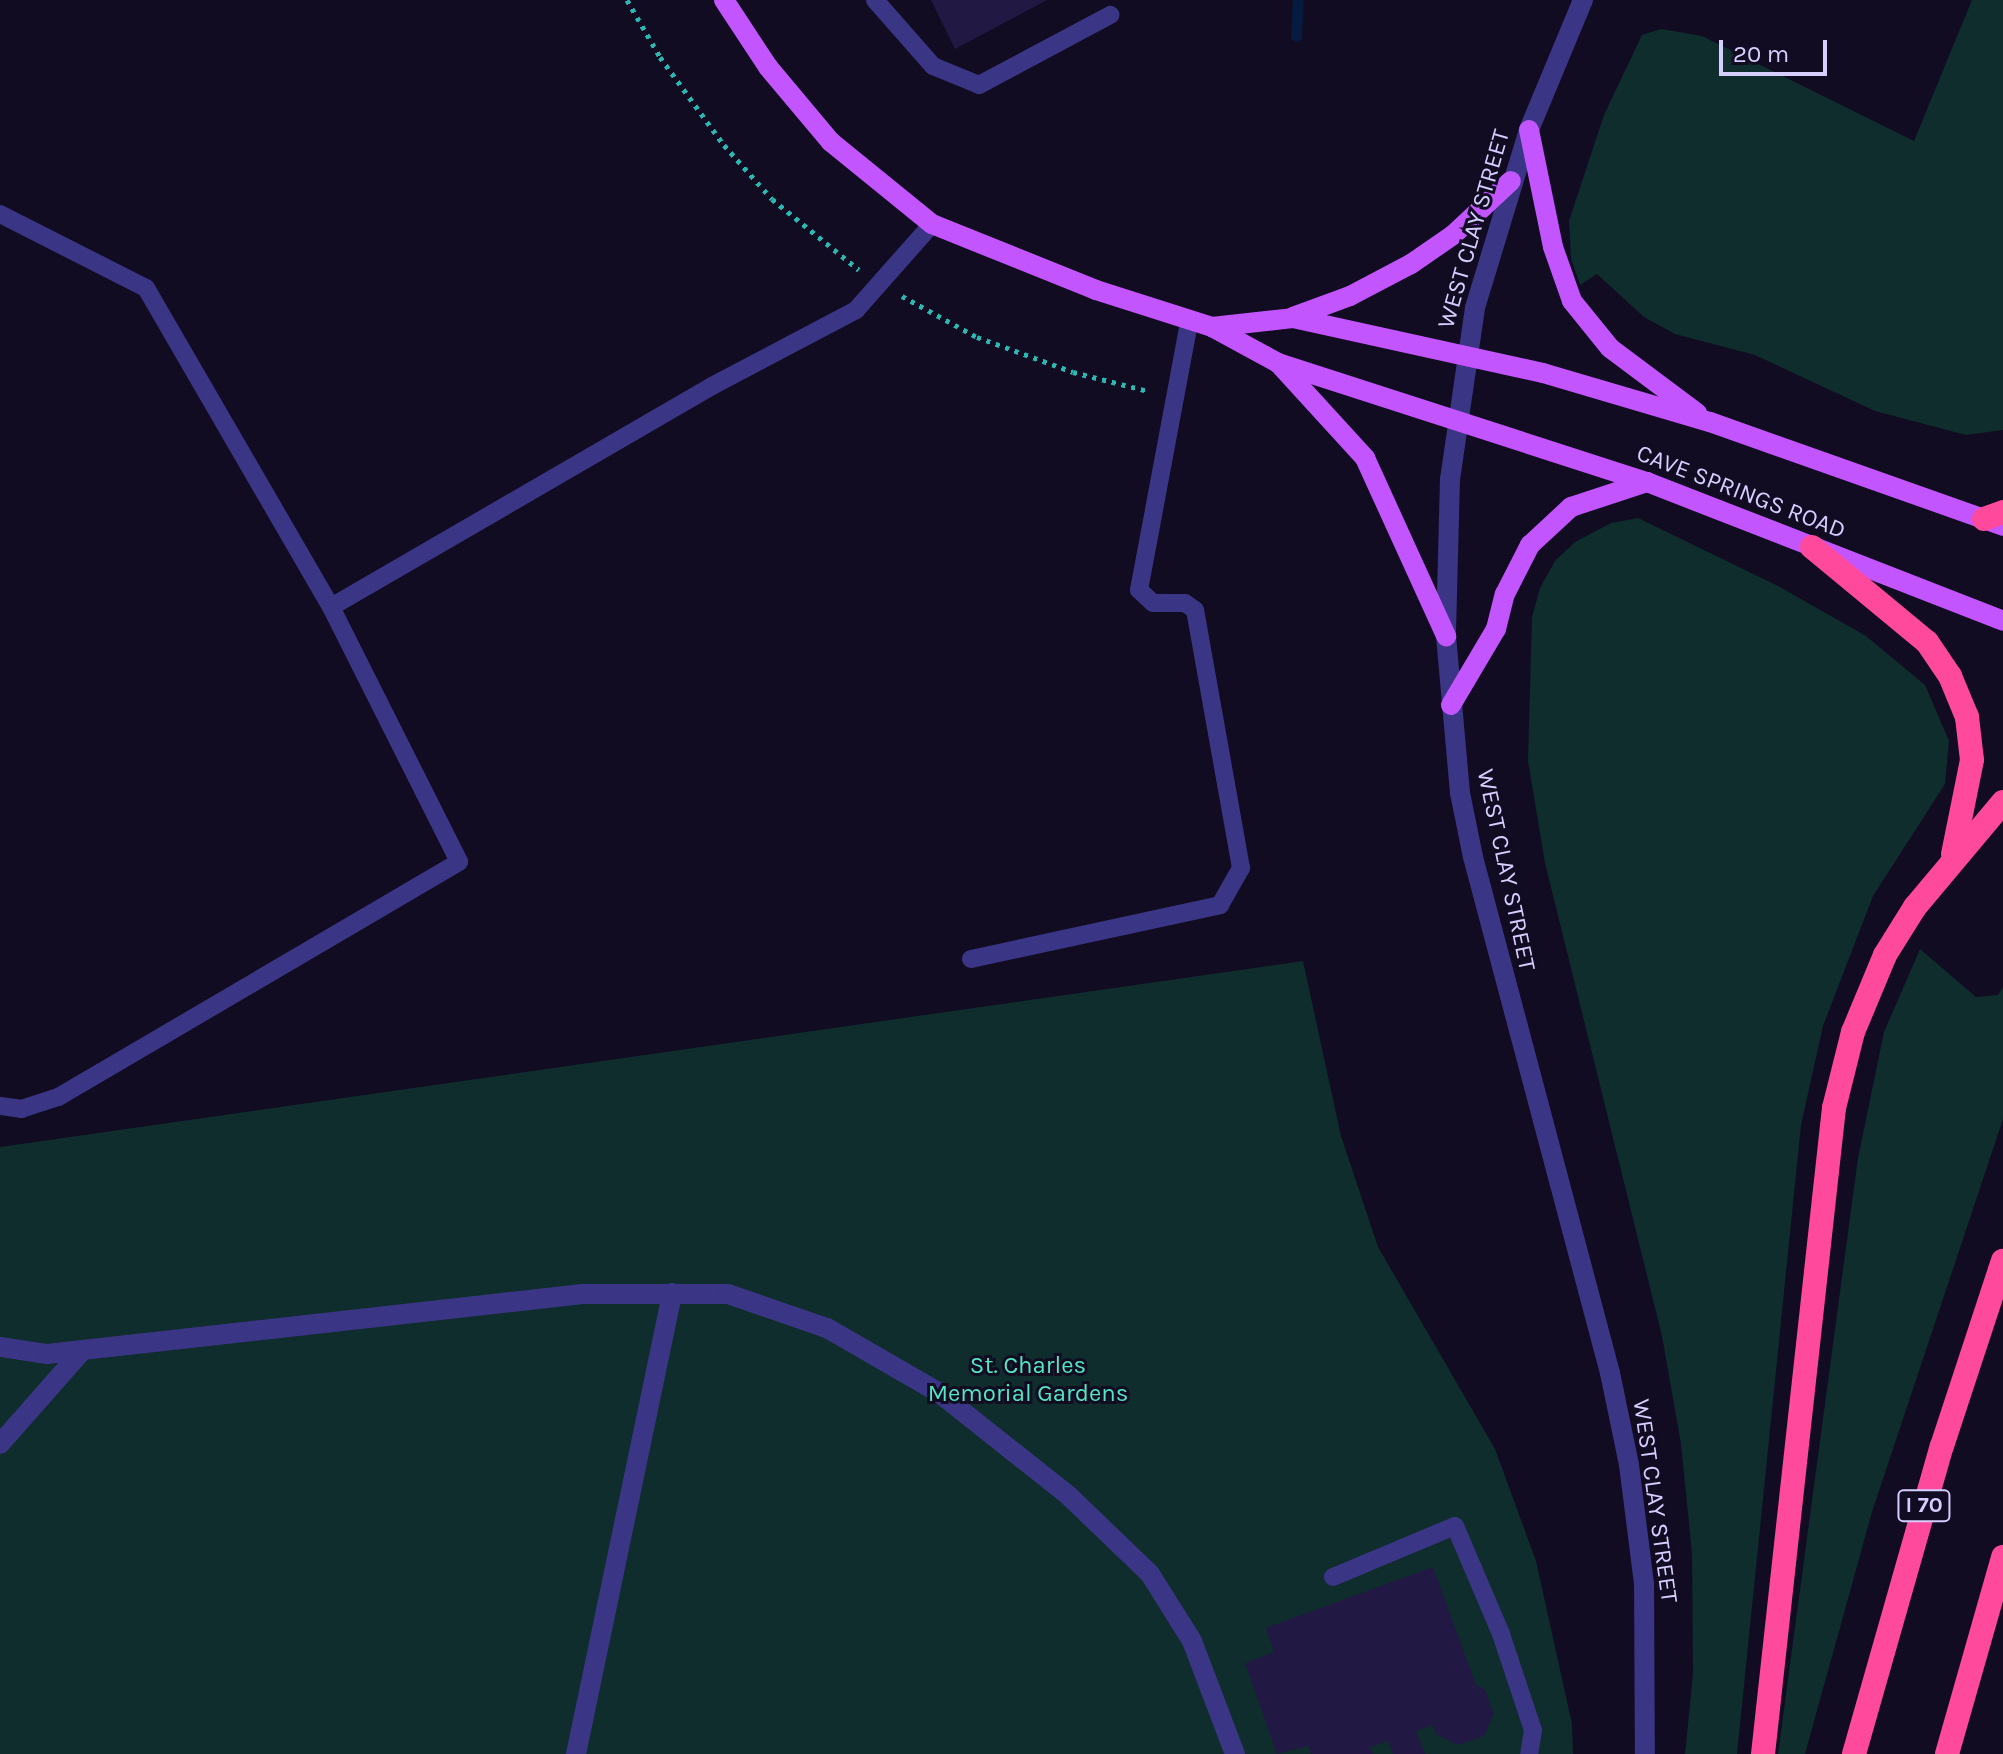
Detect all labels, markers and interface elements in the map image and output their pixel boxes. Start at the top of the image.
scale bar [1723,24,1831,74]
text: 20 m [1733,40,1789,68]
street label: WEST CLAY STREET [1432,126,1516,332]
street label: CAVE SPRINGS ROAD [1632,439,1850,545]
street label: WEST CLAY STREET [1471,767,1541,973]
park label: St. Charles Memorial Gardens [928,1352,1128,1408]
street label: WEST CLAY STREET [1626,1397,1684,1605]
road number: I 70 [1896,1488,1952,1524]

